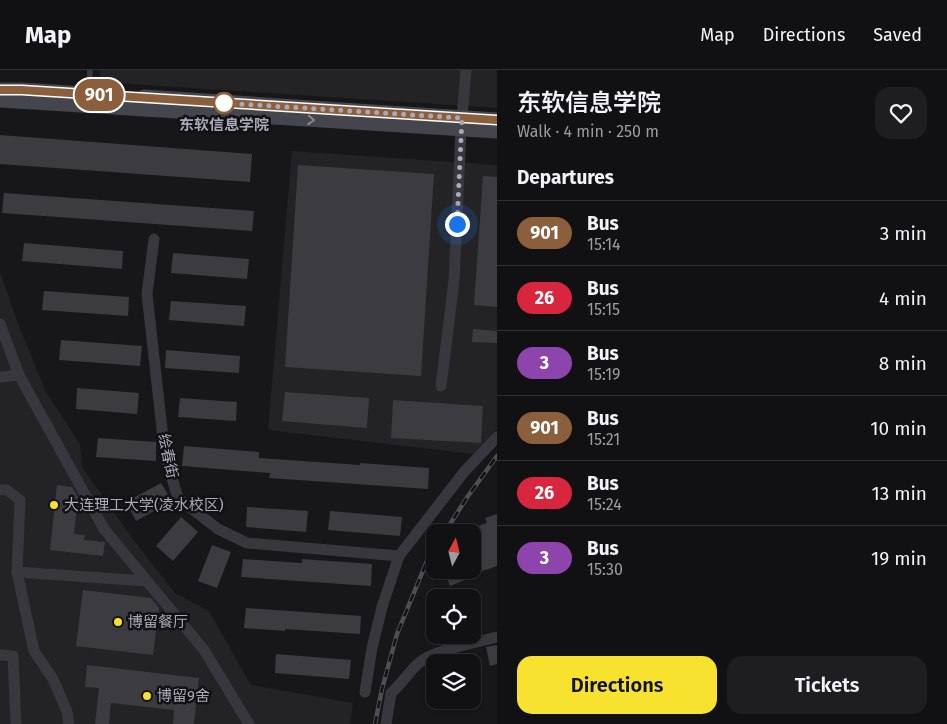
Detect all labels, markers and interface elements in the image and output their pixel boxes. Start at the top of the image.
text: Map [25,21,71,49]
text: Map [700,24,735,46]
text: Directions [763,24,845,46]
text: Saved [873,24,922,46]
line badge: 901 [70,79,128,111]
text: 901 [85,84,113,106]
button: heart [875,87,927,139]
text: 东软信息学院 [517,89,661,117]
marker: 东软信息学院 [213,92,235,114]
one-way arrow [307,114,315,125]
place label: 东软信息学院 [179,116,269,134]
text: Walk · 4 min · 250 m [517,122,659,141]
text: Departures [517,166,614,189]
your location [445,212,470,237]
text: Bus [587,212,619,235]
text: 901 [530,222,559,244]
text: 3 min [880,222,927,245]
text: 15:14 [587,235,621,254]
text: Bus [587,277,619,300]
text: 26 [535,287,554,309]
text: 4 min [879,287,927,310]
text: 15:15 [587,300,620,319]
text: Bus [587,342,619,365]
text: 3 [540,352,549,374]
text: 8 min [879,352,927,375]
text: 15:19 [587,365,620,384]
text: Bus [587,407,619,430]
text: 901 [530,417,559,439]
text: 10 min [870,417,927,440]
text: 15:21 [587,430,620,449]
street label: 绘春街 [155,432,181,480]
text: Bus [587,472,619,495]
text: 26 [535,482,554,504]
text: 13 min [871,482,927,505]
text: 15:24 [587,495,622,514]
place label: 大连理工大学(凌水校区) [64,496,224,514]
marker: 大连理工大学(凌水校区) [48,499,60,511]
north arrow [426,524,481,579]
map controls [426,524,481,709]
text: Bus [587,537,619,560]
text: 3 [540,547,549,569]
text: 19 min [871,547,927,570]
text: 15:30 [587,560,623,579]
button: locate [426,589,481,644]
place label: 博留餐厅 [128,613,188,631]
marker: 博留餐厅 [112,616,124,628]
button: layers [426,654,481,709]
button: Directions [517,656,717,714]
button: Tickets [727,656,927,714]
place label: 博留9舍 [157,687,210,705]
marker: 博留9舍 [141,690,153,702]

